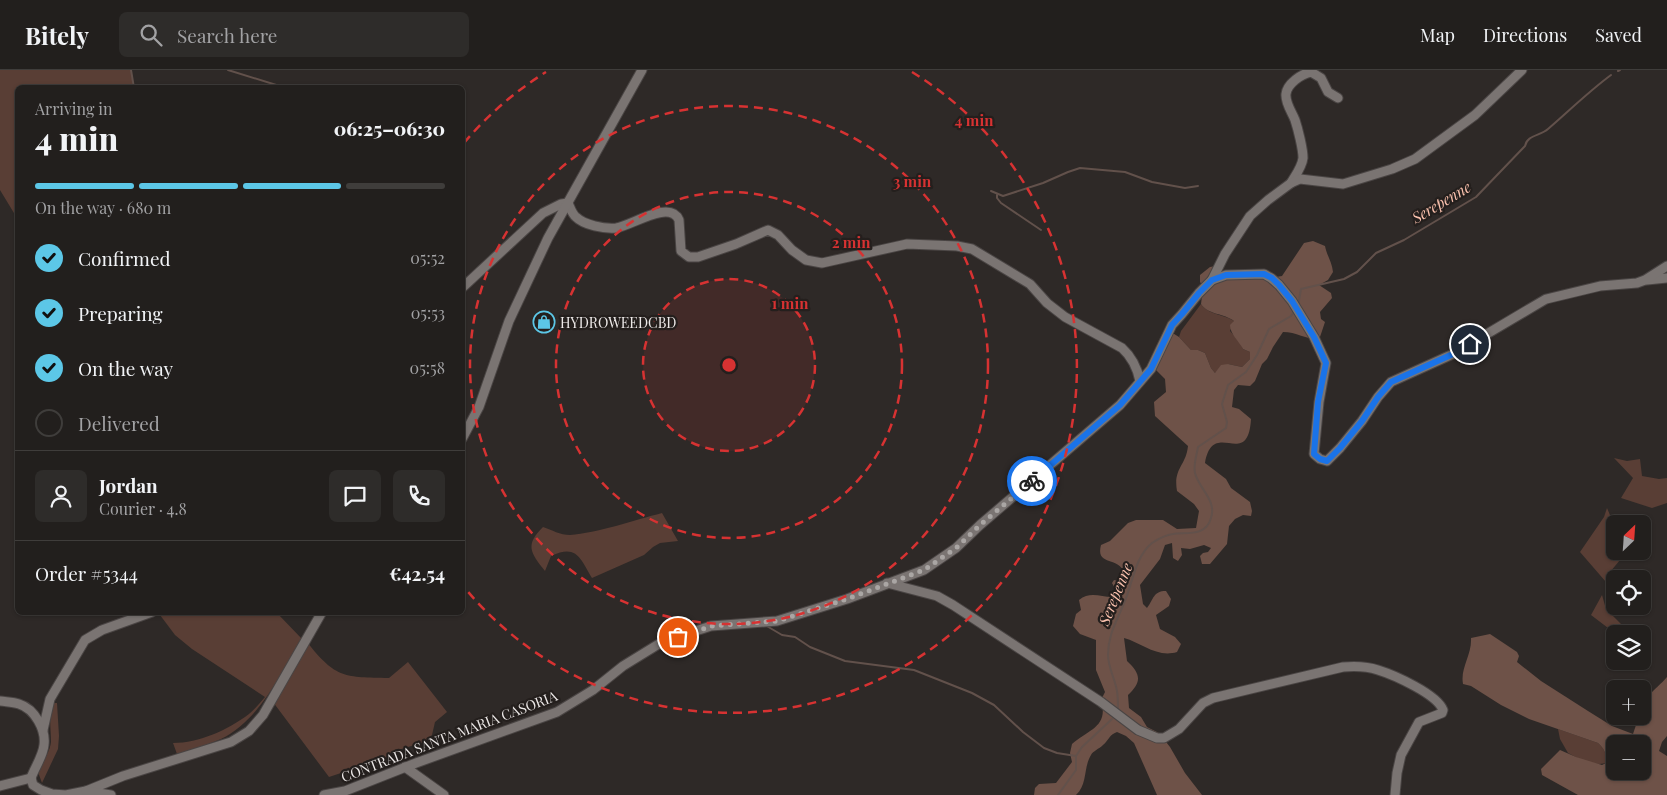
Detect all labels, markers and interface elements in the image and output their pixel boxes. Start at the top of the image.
search box [119,12,469,57]
text: Bitely [25,19,89,51]
icon: search [137,21,165,49]
text: Search here [177,22,278,48]
text: Map [1420,23,1455,47]
text: Directions [1483,23,1567,47]
text: Saved [1595,23,1642,47]
text: Arriving in [35,98,113,119]
text: 4 min [955,110,994,130]
text: 06:25–06:30 [334,115,445,141]
text: 4 min [35,116,118,159]
text: 3 min [893,171,932,191]
water label: Serepenne [1407,176,1475,228]
text: On the way · 680 m [35,197,171,218]
text: 2 min [832,232,871,252]
icon: check [35,244,63,272]
text: Confirmed [78,245,171,271]
text: 05:52 [410,247,445,268]
text: 1 min [772,293,809,313]
icon: check [35,299,63,327]
text: Preparing [78,300,163,326]
text: 05:53 [411,302,445,323]
shop icon: HYDROWEEDCBD [532,310,556,334]
place label: HYDROWEEDCBD [560,313,676,332]
pin [1449,323,1491,365]
icon: home [1456,330,1484,358]
icon: check [35,354,63,382]
text: On the way [78,355,173,381]
centre of rings [720,356,738,374]
text: 05:58 [410,357,445,378]
text: Delivered [78,410,160,436]
courier [1007,456,1057,506]
icon: bike [1018,467,1046,495]
button: person [35,470,87,522]
button: chat [329,470,381,522]
button: phone [393,470,445,522]
text: Jordan [99,472,158,498]
text: Courier · 4.8 [99,498,187,519]
north arrow [1606,515,1651,560]
map controls [1606,515,1651,780]
water label: Serepenne [1093,559,1137,629]
text: Order #5344 [35,560,138,586]
text: €42.54 [389,560,445,586]
button: locate [1606,570,1651,615]
pin [657,616,699,658]
icon: bag [664,623,692,651]
button: layers [1606,625,1651,670]
button: + [1606,680,1651,725]
street label: CONTRADA SANTA MARIA CASORIA [338,686,560,786]
button: − [1606,735,1651,780]

